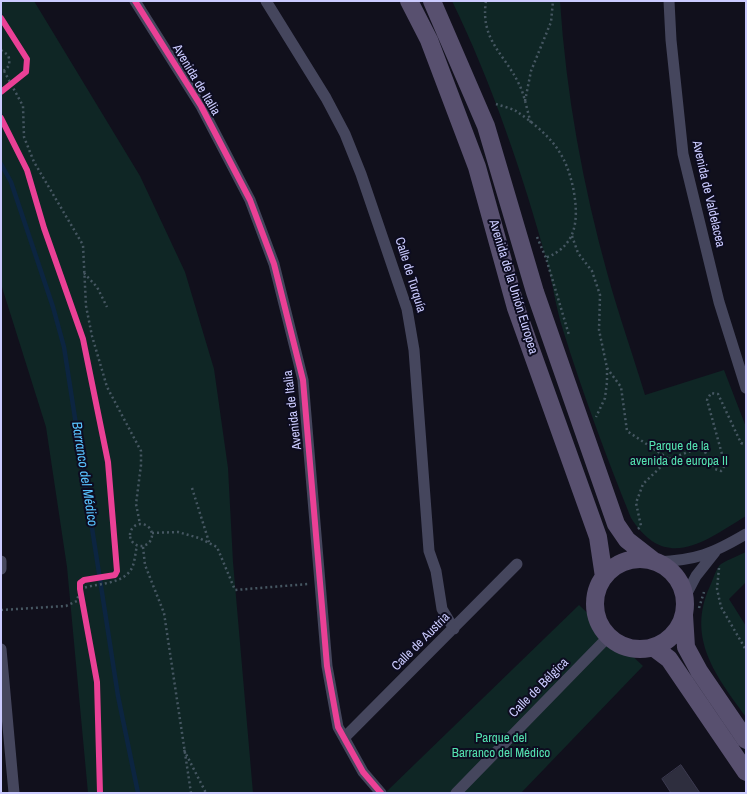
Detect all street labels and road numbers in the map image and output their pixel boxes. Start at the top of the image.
street label: Avenida de Italia [169,42,223,118]
street label: Avenida de Valdelacea [688,139,728,249]
street label: Avenida de la Unión Europea [485,218,541,356]
street label: Calle de Turquía [391,235,429,315]
street label: Avenida de Italia [280,369,306,451]
street label: Calle de Austria [389,610,453,674]
street label: Calle de Bélgica [506,655,572,721]

